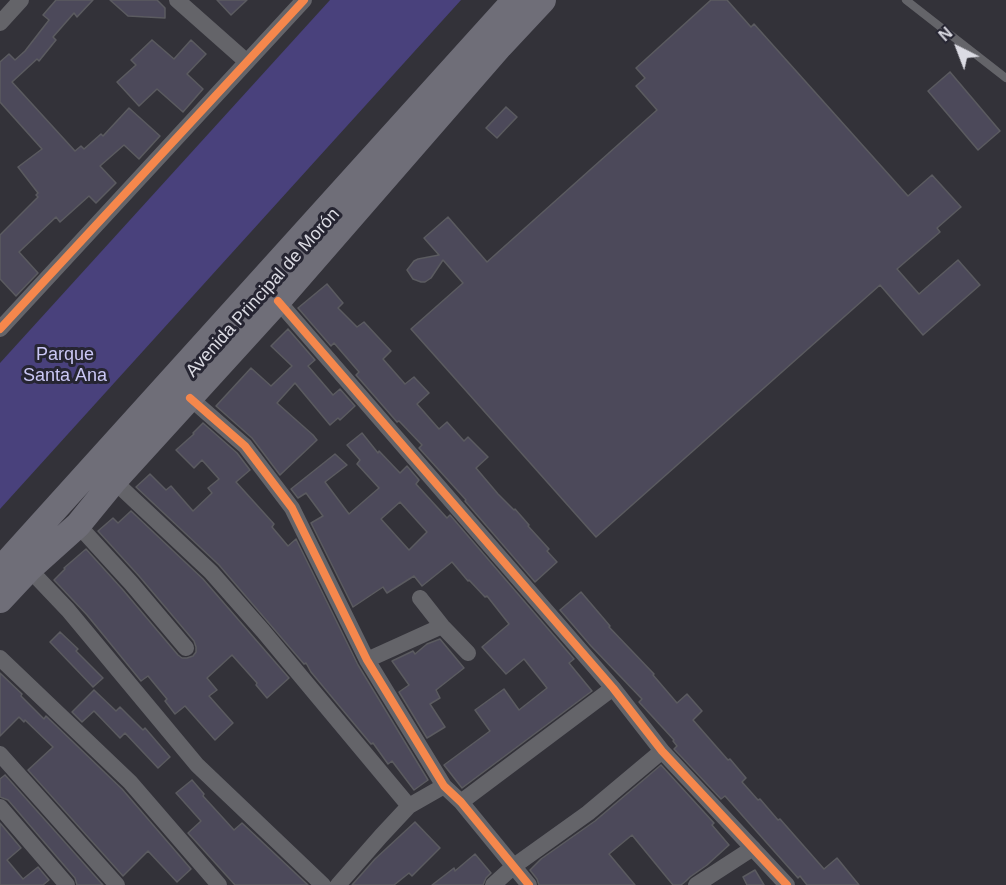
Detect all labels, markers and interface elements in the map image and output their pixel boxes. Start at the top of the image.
north arrow [928,18,988,78]
text: N [936,24,956,44]
street label: Avenida Principal de Morón [181,204,345,382]
park label: Parque Santa Ana [23,344,107,386]

